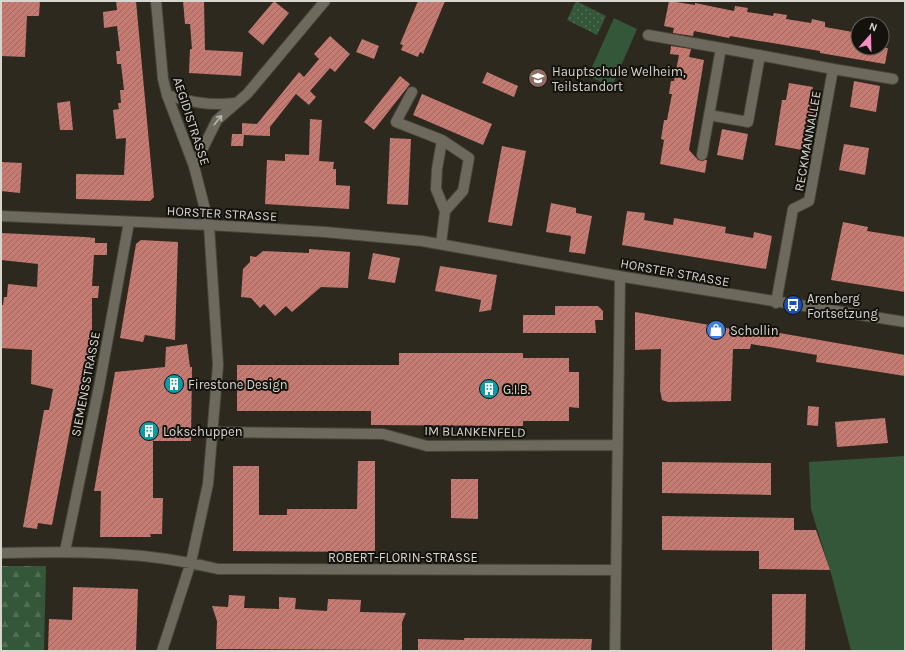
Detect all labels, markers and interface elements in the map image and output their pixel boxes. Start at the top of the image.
north arrow [850,16,890,56]
text: N [867,20,879,35]
place label: Hauptschule Welheim, Teilstandort [552,64,686,94]
school or university icon: Hauptschule Welheim, Teilstandort [527,67,549,89]
street label: AEGIDISTRASSE [170,75,213,167]
street label: RECKMANNALLEE [791,90,824,192]
one-way arrow [214,115,222,126]
street label: HORSTER STRASSE [166,203,278,224]
street label: HORSTER STRASSE [619,256,731,289]
place label: Arenberg Fortsetzung [807,291,878,321]
bus stop icon: Arenberg Fortsetzung [782,294,804,316]
shop icon: Schollin [705,319,727,341]
place label: Schollin [730,323,779,338]
street label: SIEMENSSTRASSE [68,330,103,438]
building icon: Firestone Design [163,373,185,395]
place label: Firestone Design [188,377,288,392]
building icon: G.I.B. [478,378,500,400]
place label: G.I.B. [503,382,530,397]
building icon: Lokschuppen [138,420,160,442]
street label: IM BLANKENFELD [424,423,526,440]
place label: Lokschuppen [163,424,242,439]
street label: ROBERT-FLORIN-STRASSE [328,550,478,565]

